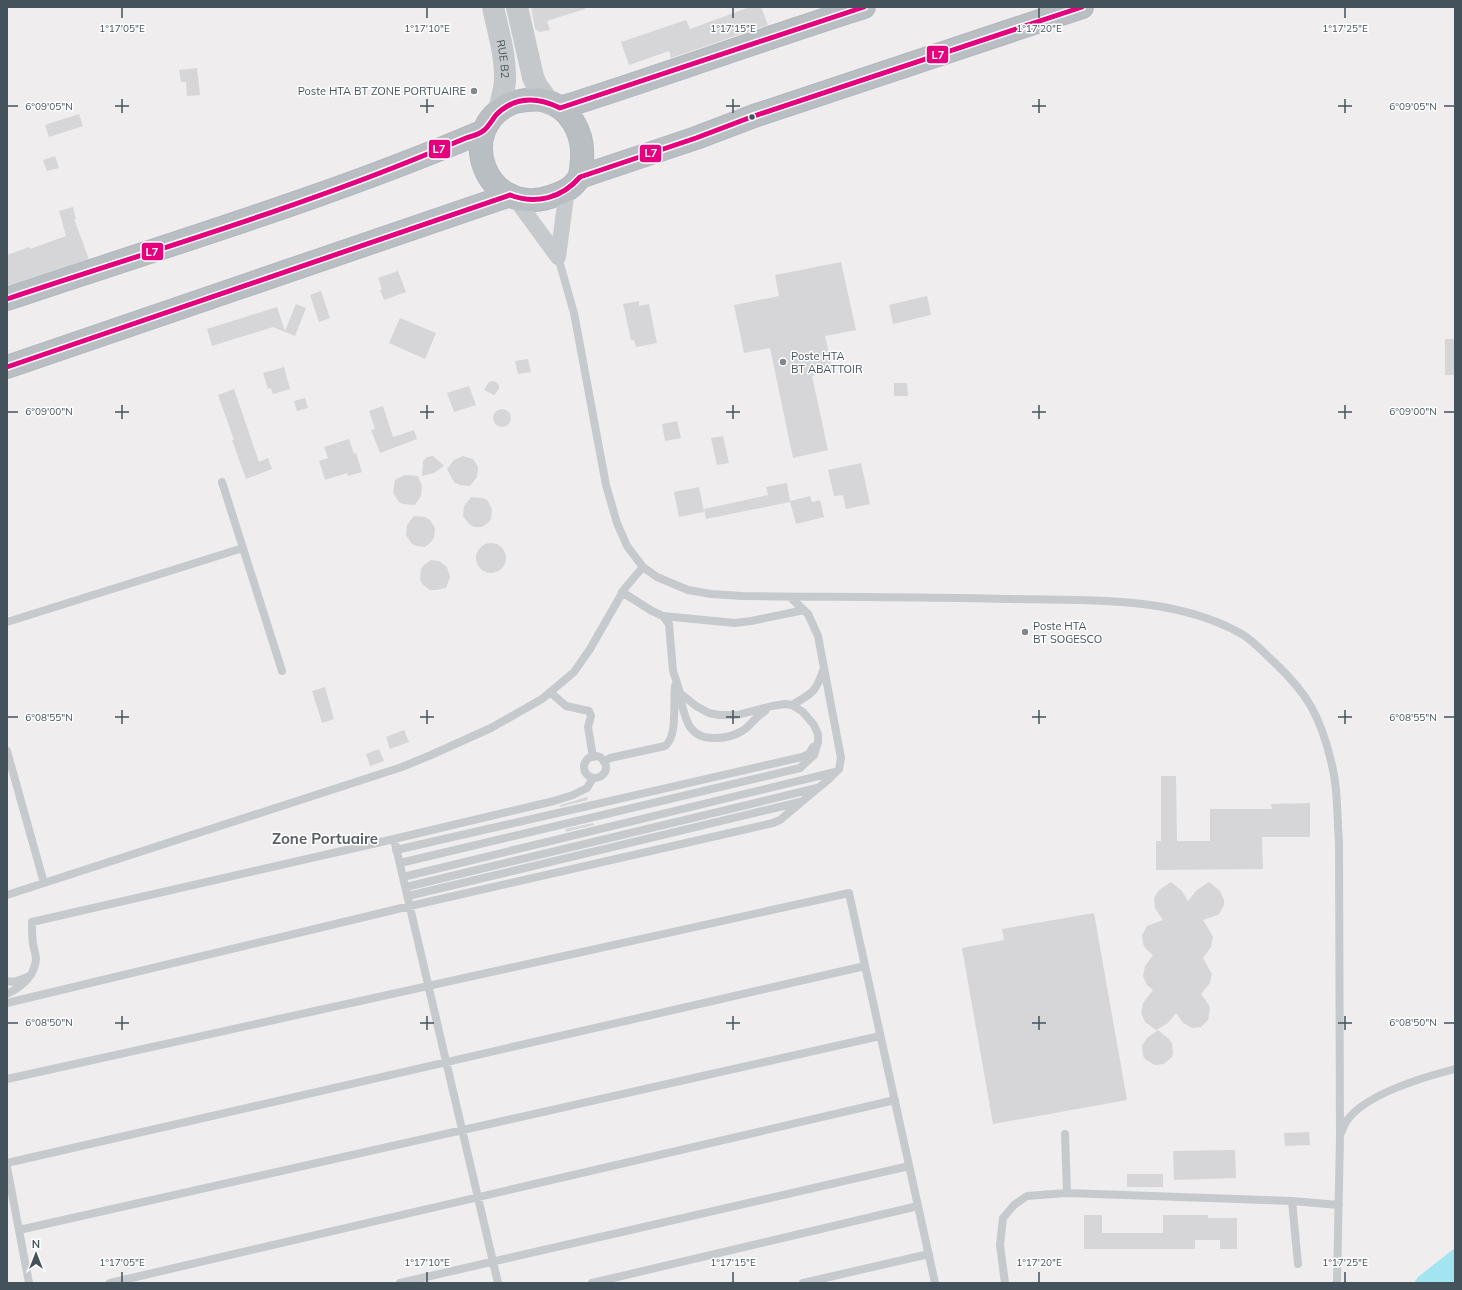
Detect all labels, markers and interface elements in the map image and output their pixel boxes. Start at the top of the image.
text: 1°17'05"E [99,22,145,35]
text: 1°17'10"E [404,22,450,35]
text: 1°17'15"E [710,22,756,35]
text: 1°17'20"E [1016,22,1062,35]
text: 1°17'25"E [1322,22,1368,35]
street label: RUE B2 [494,38,512,79]
line badge: L7 [926,45,949,64]
text: L7 [932,48,945,62]
place label: Poste HTA BT ZONE PORTUAIRE [298,84,466,98]
marker: Poste HTA BT ZONE PORTUAIRE [469,86,479,96]
text: 6°09'05"N [25,100,73,113]
text: 6°09'05"N [1389,100,1437,113]
unlabelled marker [747,112,757,122]
line badge: L7 [428,139,451,159]
text: L7 [433,142,446,156]
line badge: L7 [639,144,662,163]
text: L7 [645,146,658,160]
line badge: L7 [141,242,164,261]
text: L7 [146,245,159,259]
place label: Poste HTA BT ABATTOIR [791,349,863,376]
marker: Poste HTA BT ABATTOIR [778,357,788,367]
text: 6°09'00"N [25,405,73,418]
text: 6°09'00"N [1389,405,1437,418]
place label: Poste HTA BT SOGESCO [1033,619,1102,646]
marker: Poste HTA BT SOGESCO [1020,627,1030,637]
text: 6°08'55"N [25,711,73,724]
text: 6°08'55"N [1389,711,1437,724]
district label: Zone Portuaire [272,829,378,848]
text: 6°08'50"N [25,1016,73,1029]
text: 6°08'50"N [1389,1016,1437,1029]
north arrow [16,1234,56,1274]
text: N [32,1237,40,1251]
text: 1°17'05"E [99,1256,145,1269]
text: 1°17'10"E [404,1256,450,1269]
text: 1°17'15"E [710,1256,756,1269]
text: 1°17'20"E [1016,1256,1062,1269]
text: 1°17'25"E [1322,1256,1368,1269]

